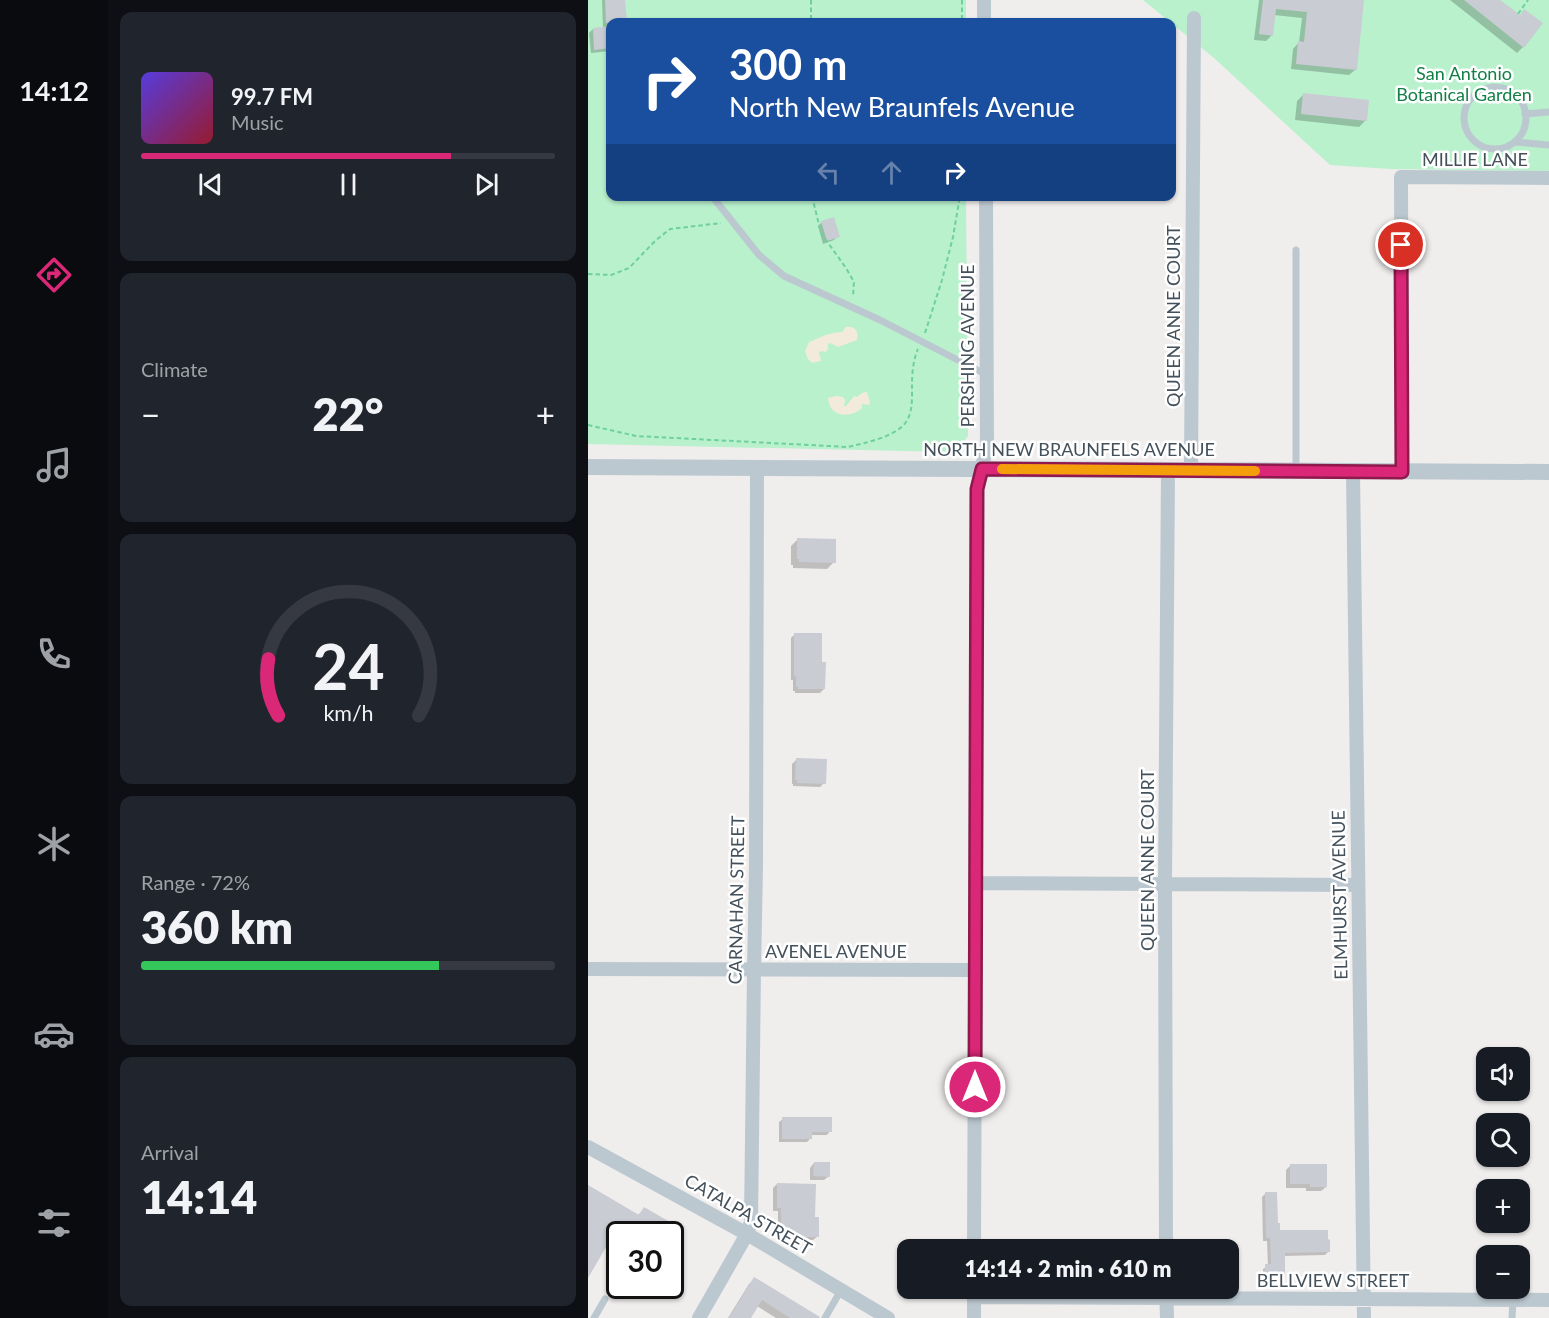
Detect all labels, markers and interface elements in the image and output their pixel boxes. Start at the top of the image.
text: 300 m [729,39,847,89]
icon: right [630,42,708,120]
park label: San Antonio Botanical Garden [1396,62,1532,105]
text: 14:12 [19,74,89,107]
text: 99.7 FM [231,83,313,110]
text: North New Braunfels Avenue [729,90,1075,123]
text: Music [231,110,284,134]
street label: MILLIE LANE [1422,148,1528,170]
icon: left [812,156,845,189]
icon: ahead [875,156,908,189]
icon: right [938,156,971,189]
icon: previous [194,168,227,201]
icon: pause [332,168,365,201]
icon: next [470,168,503,201]
pin [1375,219,1426,270]
street label: QUEEN ANNE COURT [1162,225,1184,407]
icon: arrive [1384,228,1417,261]
icon: directions [33,254,75,296]
street label: PERSHING AVENUE [956,264,978,428]
text: Climate [141,357,208,381]
text: 22° [313,387,383,441]
text: − [141,394,160,434]
text: + [536,394,555,434]
street label: NORTH NEW BRAUNFELS AVENUE [923,438,1215,460]
icon: music [33,444,75,486]
text: 24 [312,628,384,703]
icon: phone [33,633,75,675]
text: km/h [323,700,373,726]
street label: QUEEN ANNE COURT [1136,769,1158,951]
street label: ELMHURST AVENUE [1327,810,1351,980]
street label: CARNAHAN STREET [724,815,748,985]
icon: climate [33,823,75,865]
text: Range · 72% [141,870,250,894]
text: 360 km [141,900,293,954]
street label: AVENEL AVENUE [765,940,907,962]
icon: car [33,1013,75,1055]
map controls [1476,1047,1530,1299]
button: sound [1476,1047,1530,1101]
position arrow [943,1055,1007,1119]
button: search [1476,1113,1530,1167]
text: Arrival [141,1140,199,1164]
street label: CATALPA STREET [681,1169,816,1260]
text: 14:14 [141,1170,257,1224]
button: + [1476,1179,1530,1233]
icon: filters [33,1202,75,1244]
speed limit sign: 30 [606,1221,684,1299]
button: − [1476,1245,1530,1299]
text: 14:14 · 2 min · 610 m [965,1255,1171,1282]
street label: BELLVIEW STREET [1257,1269,1410,1291]

